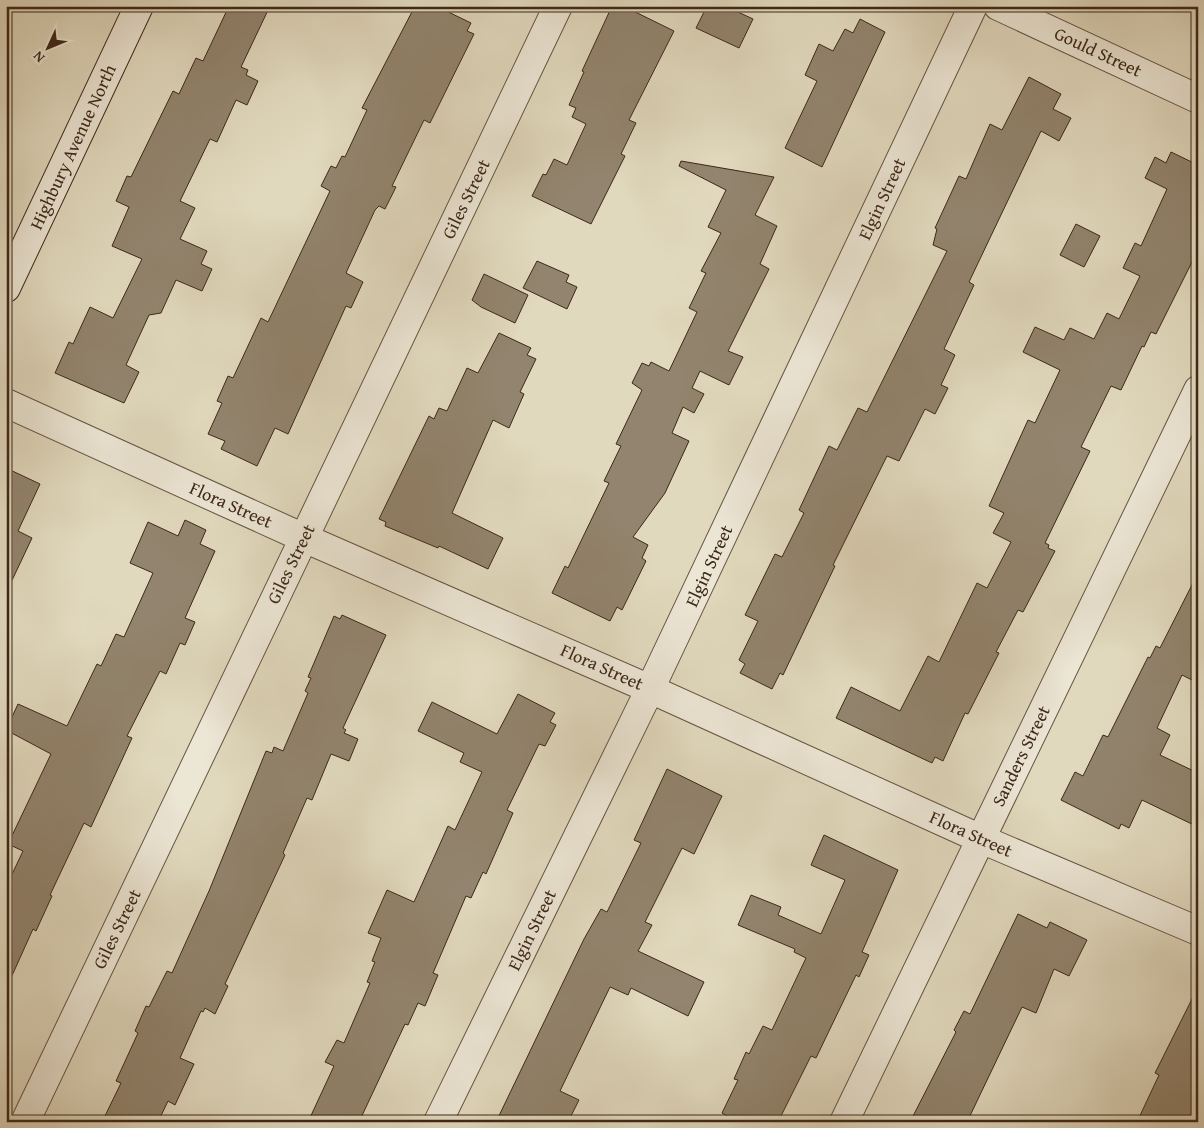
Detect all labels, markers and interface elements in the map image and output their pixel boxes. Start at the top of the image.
street label: Gould Street [1050,20,1147,84]
north arrow [22,22,72,72]
text: N [28,46,49,67]
street label: Highbury Avenue North [22,60,123,234]
street label: Elgin Street [851,153,913,244]
street label: Giles Street [435,154,497,243]
street label: Flora Street [185,474,278,535]
street label: Giles Street [260,519,322,608]
street label: Elgin Street [678,520,740,611]
street label: Flora Street [556,636,649,697]
street label: Sanders Street [984,700,1057,811]
street label: Flora Street [925,803,1018,864]
street label: Giles Street [86,884,148,973]
street label: Elgin Street [500,884,563,975]

